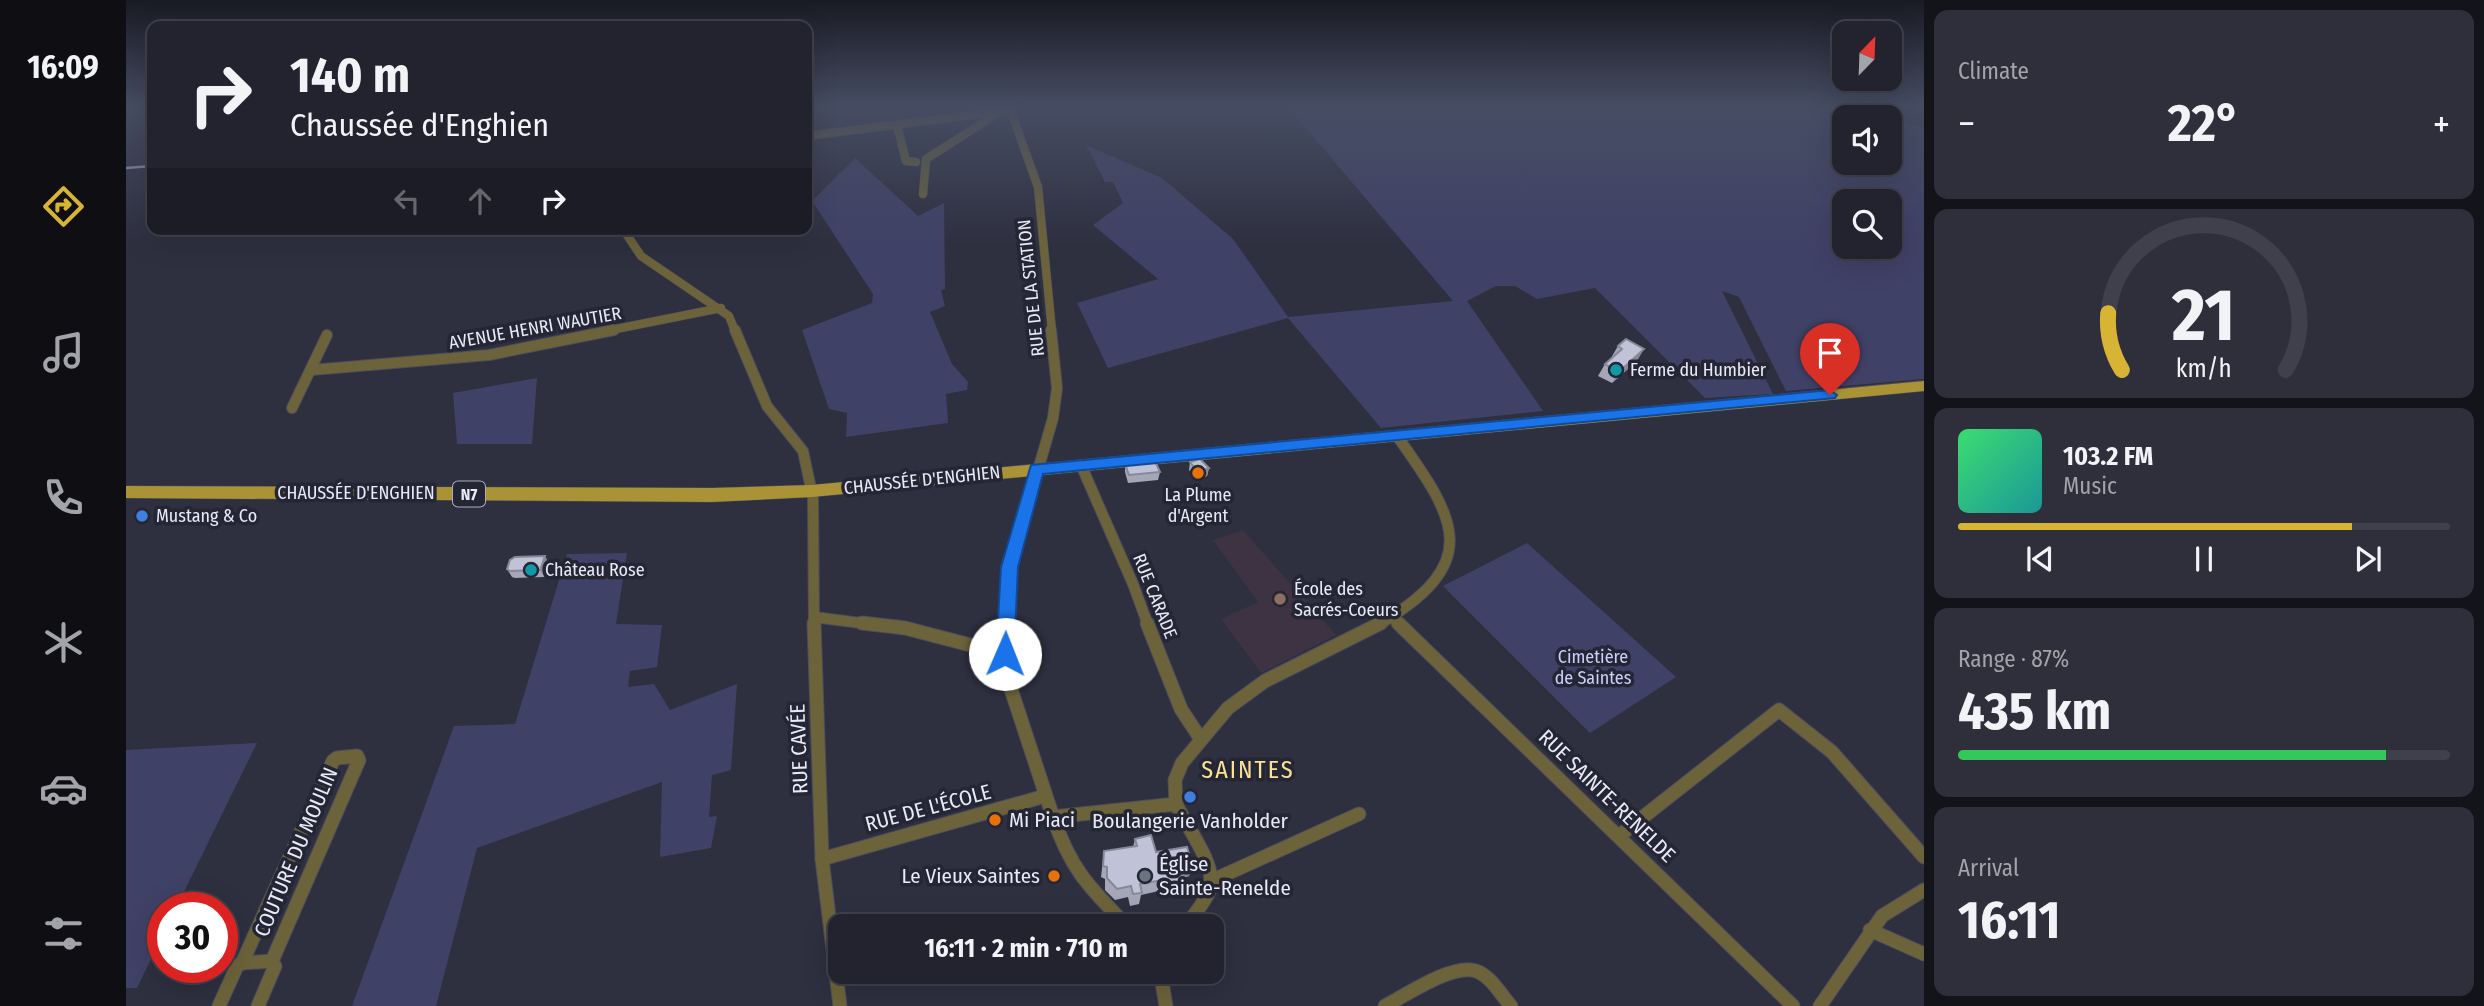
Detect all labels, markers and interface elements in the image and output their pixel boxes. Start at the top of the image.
north arrow [1832,21,1902,91]
map controls [1832,21,1902,259]
text: 140 m [290,46,410,105]
text: 16:09 [27,48,99,86]
icon: right [175,49,266,140]
text: Climate [1958,57,2029,85]
text: 22° [2168,92,2240,155]
text: − [1958,101,1975,147]
text: + [2433,101,2450,147]
button: sound [1832,105,1902,175]
text: Chaussée d'Enghien [290,106,549,144]
icon: directions [39,182,88,231]
icon: left [388,182,426,220]
icon: ahead [461,182,499,220]
icon: right [534,182,572,220]
button: search [1832,189,1902,259]
street label: RUE DE LA STATION [1013,218,1049,358]
text: 21 [2171,272,2236,359]
street label: AVENUE HENRI WAUTIER [447,302,623,354]
pin [1800,323,1860,395]
icon: music [39,328,88,377]
icon: arrive [1811,334,1849,372]
text: km/h [2176,354,2232,384]
place label: Ferme du Humbier [1630,359,1767,381]
marker: Ferme du Humbier [1608,362,1624,378]
text: 103.2 FM [2063,441,2153,472]
street label: CHAUSSÉE D'ENGHIEN [843,460,1001,499]
marker: La Plume d'Argent [1190,465,1206,481]
text: Music [2063,472,2117,500]
icon: phone [39,473,88,522]
street label: CHAUSSÉE D'ENGHIEN [277,481,435,504]
road number: N7 [453,481,485,506]
place label: La Plume d'Argent [1164,484,1232,527]
place label: Mustang & Co [156,505,257,527]
marker: Mustang & Co [134,508,150,524]
icon: previous [2021,540,2059,578]
icon: pause [2185,540,2223,578]
icon: next [2349,540,2387,578]
street label: RUE CARADE [1128,550,1182,642]
place label: Château Rose [545,559,645,581]
marker: Château Rose [523,562,539,578]
place label: École des Sacrés-Coeurs [1294,577,1399,621]
marker: École des Sacrés-Coeurs [1272,591,1288,607]
position arrow [968,617,1042,691]
icon: climate [39,618,88,667]
text: Range · 87% [1958,645,2069,673]
park label: Cimetière de Saintes [1555,646,1632,689]
text: 435 km [1958,680,2111,743]
street label: RUE CAVÉE [784,703,814,795]
street label: RUE SAINTE-RENELDE [1533,724,1681,868]
district label: SAINTES [1201,756,1295,784]
street label: COUTURE DU MOULIN [249,763,343,941]
icon: car [39,764,88,813]
street label: RUE DE L'ÉCOLE [862,779,994,837]
marker: Boulangerie Vanholder [1182,789,1198,805]
place label: Mi Piaci [1009,807,1075,833]
place label: Boulangerie Vanholder [1092,808,1289,834]
marker: Mi Piaci [987,812,1003,828]
place label: Église Sainte-Renelde [1159,851,1291,901]
text: Arrival [1958,854,2019,882]
place label: Le Vieux Saintes [901,863,1040,889]
marker: Le Vieux Saintes [1046,868,1062,884]
marker: Église Sainte-Renelde [1137,868,1153,884]
text: 16:11 [1958,889,2060,952]
speed limit sign: 30 [147,892,238,983]
icon: filters [39,909,88,958]
text: 16:11 · 2 min · 710 m [924,933,1128,964]

